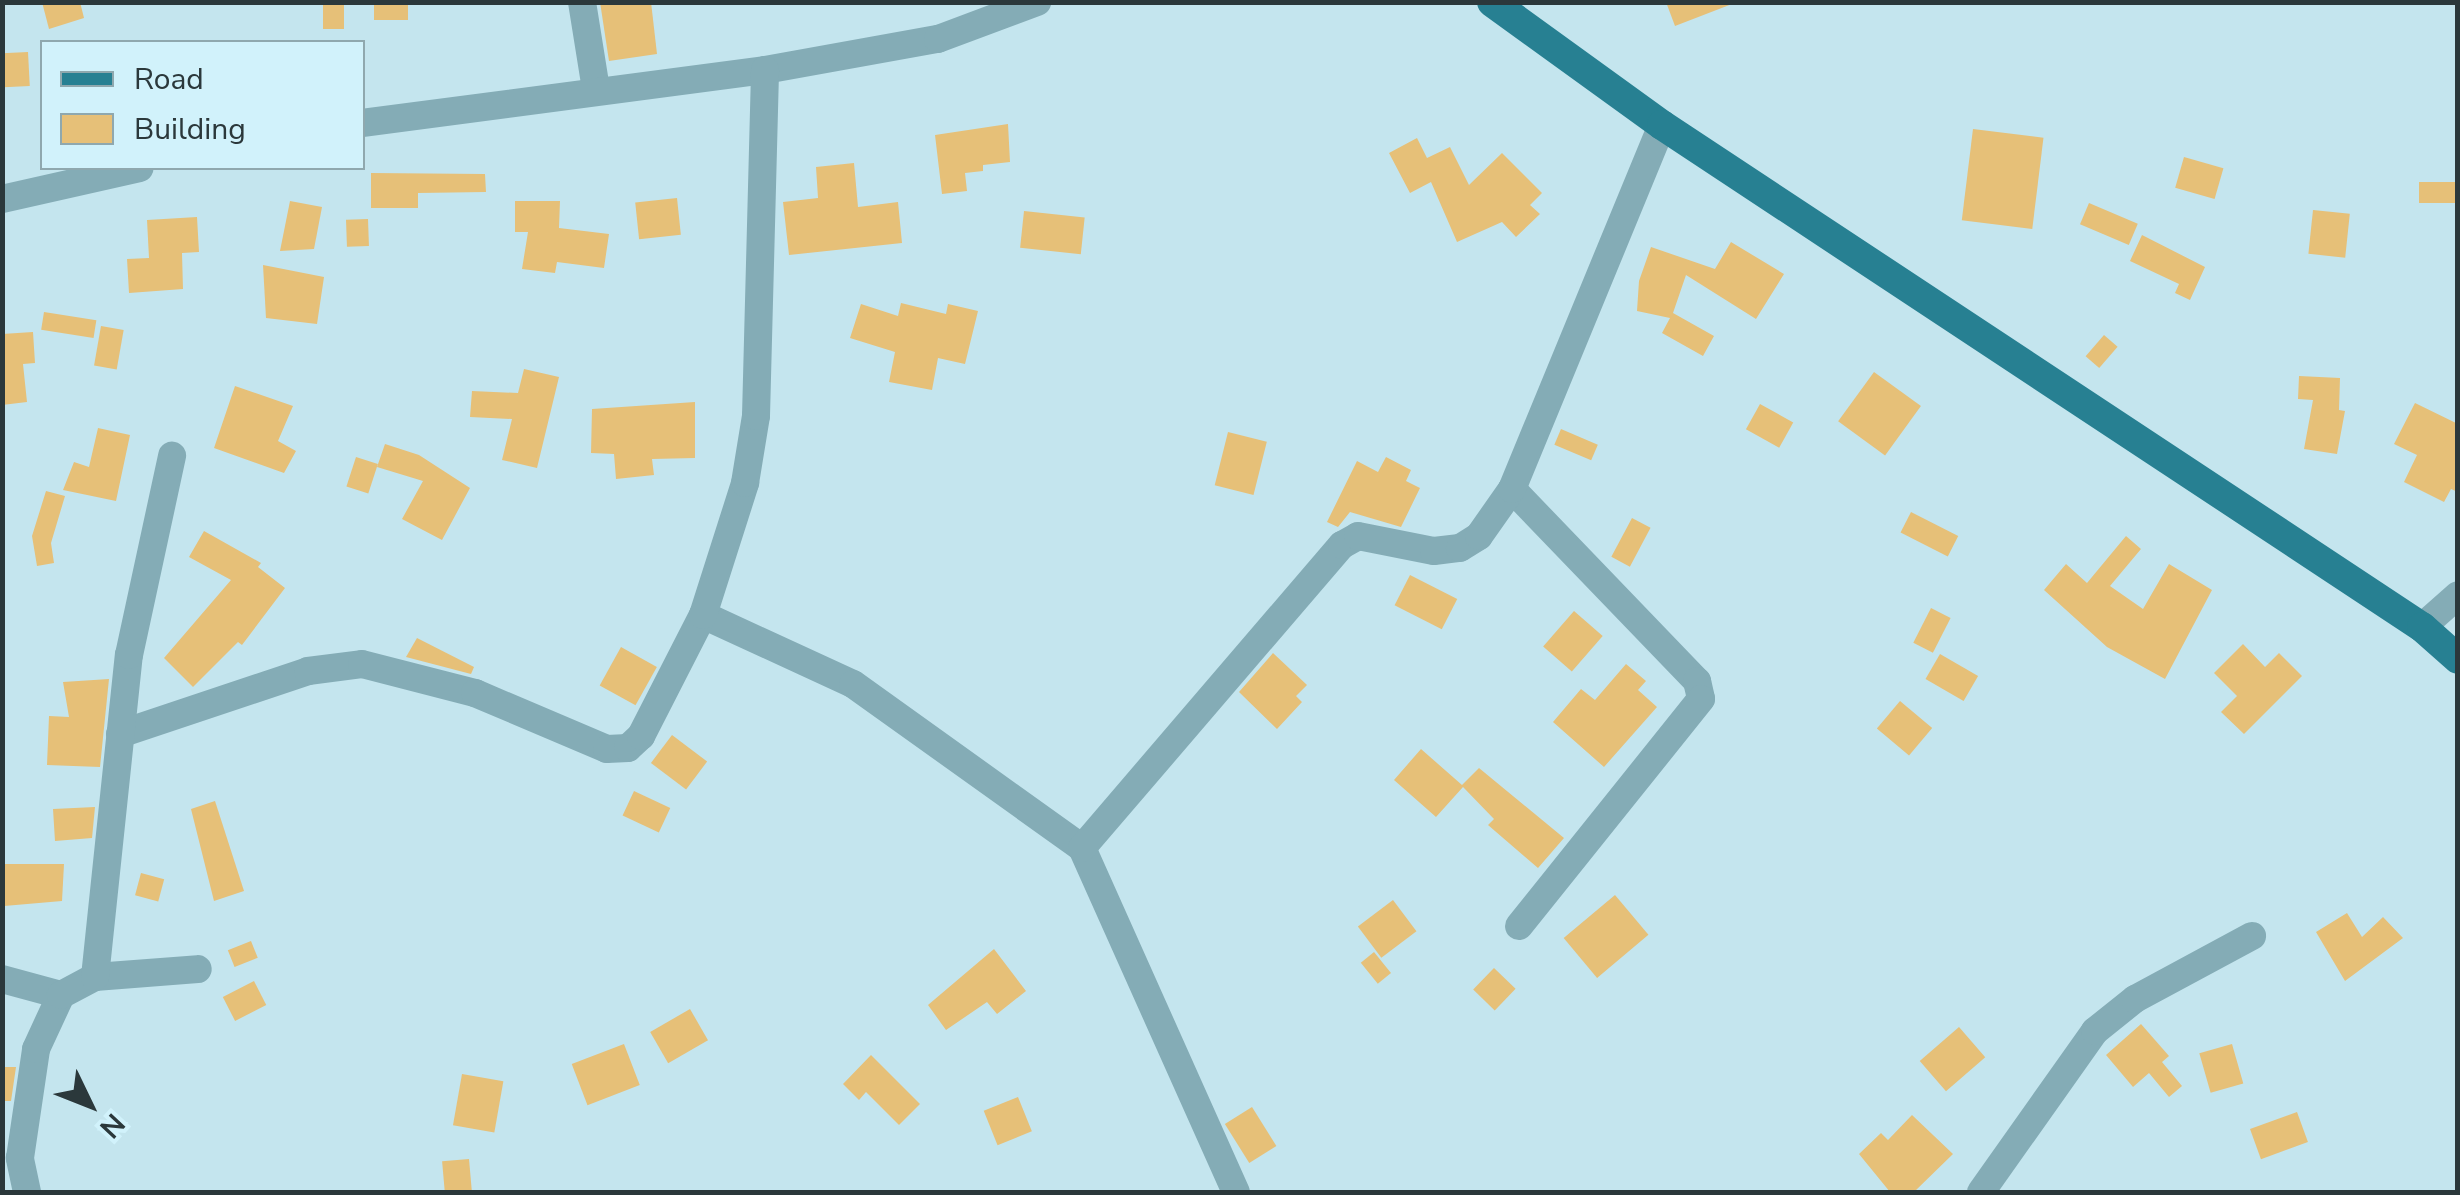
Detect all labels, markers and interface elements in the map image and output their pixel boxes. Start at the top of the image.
legend [40,40,365,170]
text: Road [134,59,204,100]
text: Building [134,109,246,150]
north arrow [40,1055,140,1155]
text: N [91,1105,133,1146]

